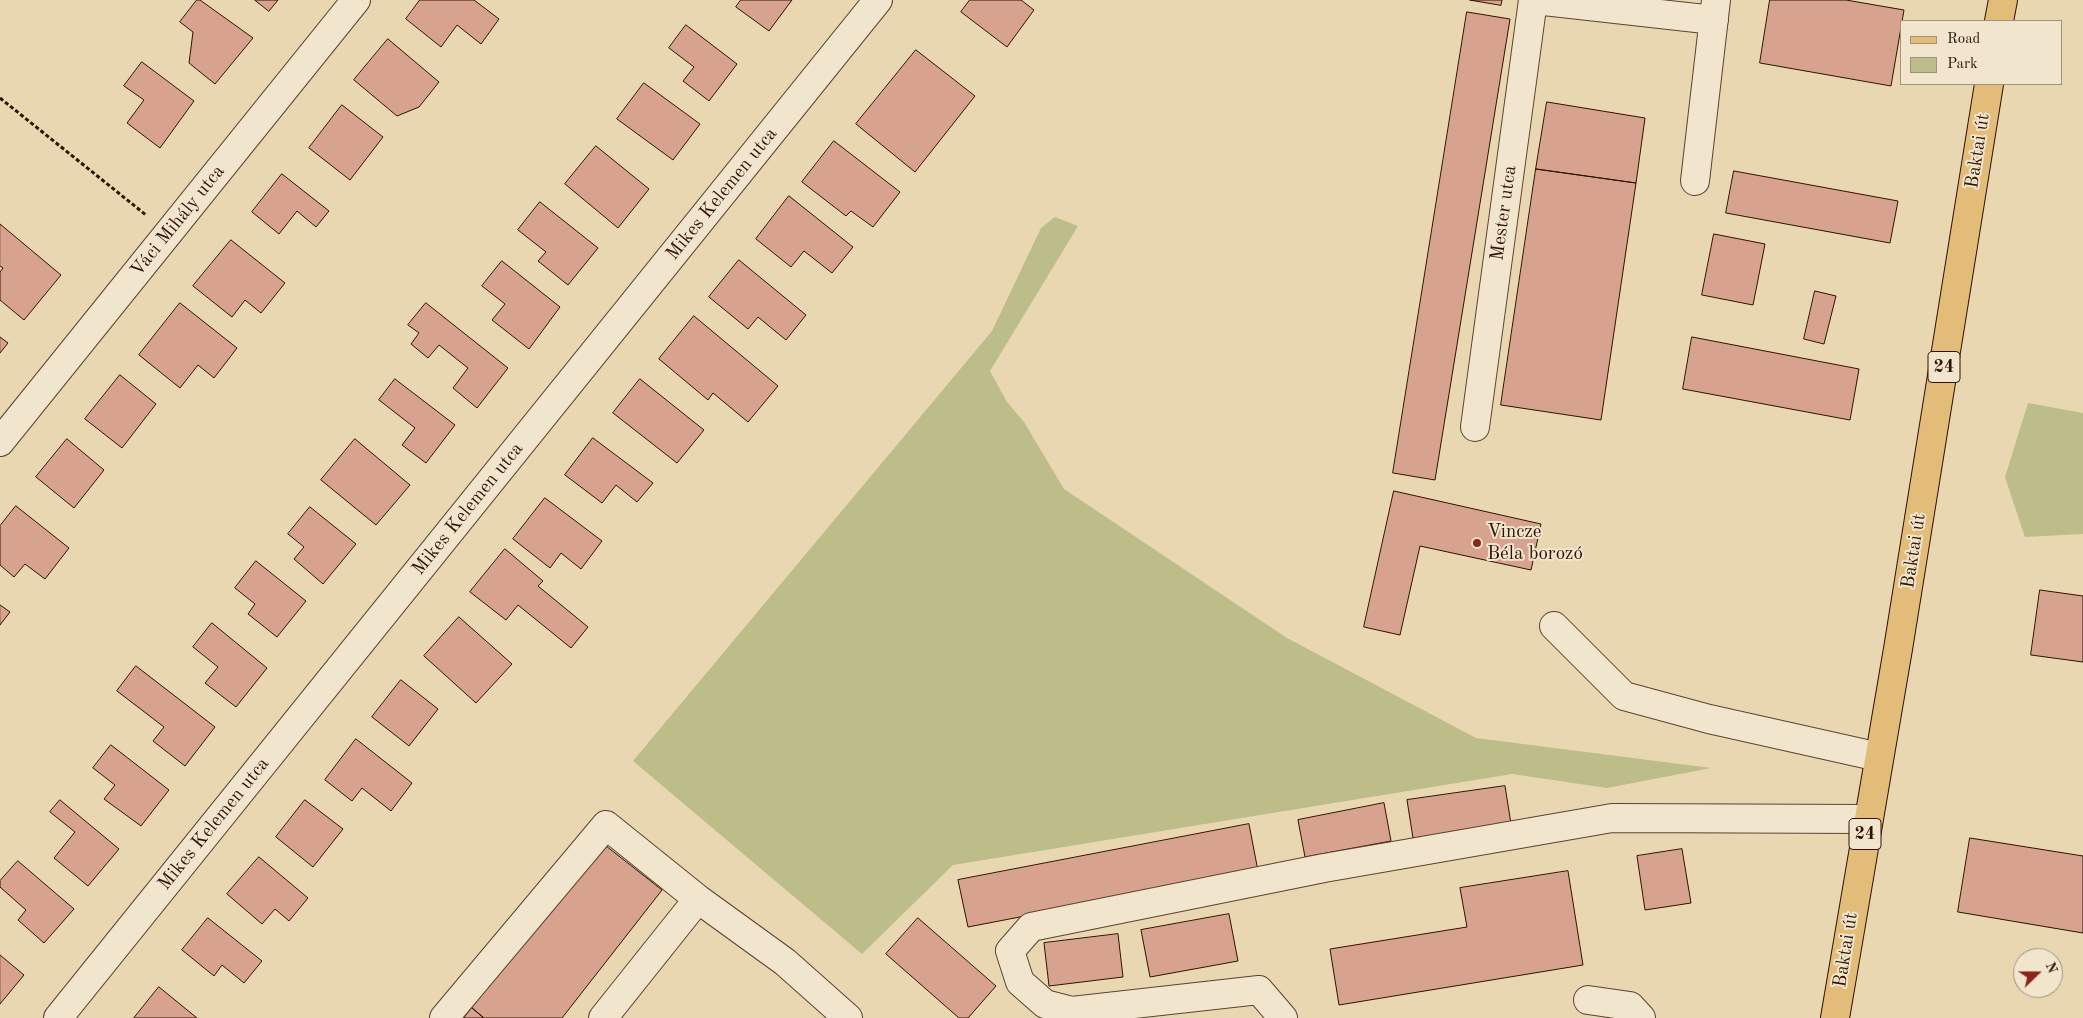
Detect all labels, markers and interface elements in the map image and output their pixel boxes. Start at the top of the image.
legend [1900,20,2063,85]
text: Road [1947,32,1980,47]
text: Park [1947,57,1978,72]
street label: Baktai út [1961,112,1995,190]
street label: Mikes Kelemen utca [662,123,782,265]
street label: Váci Mihály utca [126,161,230,281]
street label: Mester utca [1486,164,1522,262]
road number: 24 [1928,352,1960,382]
street label: Mikes Kelemen utca [408,438,528,580]
street label: Baktai út [1897,512,1931,590]
place label: Vincze Béla borozó [1487,521,1583,565]
marker: Vincze Béla borozó [1471,537,1483,549]
street label: Mikes Kelemen utca [154,753,274,895]
road number: 24 [1849,819,1881,850]
street label: Baktai út [1829,911,1863,989]
north arrow [2013,948,2063,998]
text: N [2042,960,2059,975]

